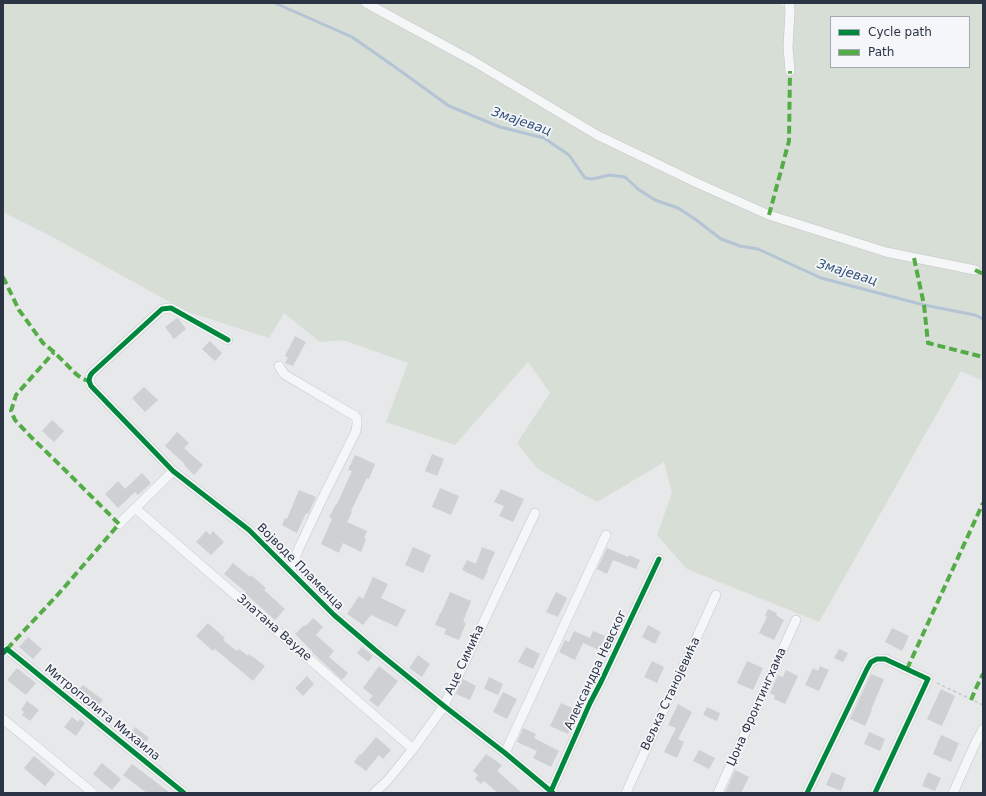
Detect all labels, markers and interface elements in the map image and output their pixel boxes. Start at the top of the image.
legend [830,16,970,68]
text: Cycle path [868,25,932,39]
text: Path [868,45,894,59]
water label: Змајевац [489,105,553,139]
water label: Змајевац [815,256,879,290]
street label: Војводе Пламенца [254,521,346,613]
street label: Златана Вауде [234,592,314,664]
street label: Александра Невског [562,608,630,732]
street label: Аце Симића [442,623,488,697]
street label: Вељка Станојевића [638,635,704,753]
street label: Џона Фронтингхама [724,645,790,769]
street label: Митрополита Михаила [41,662,163,764]

